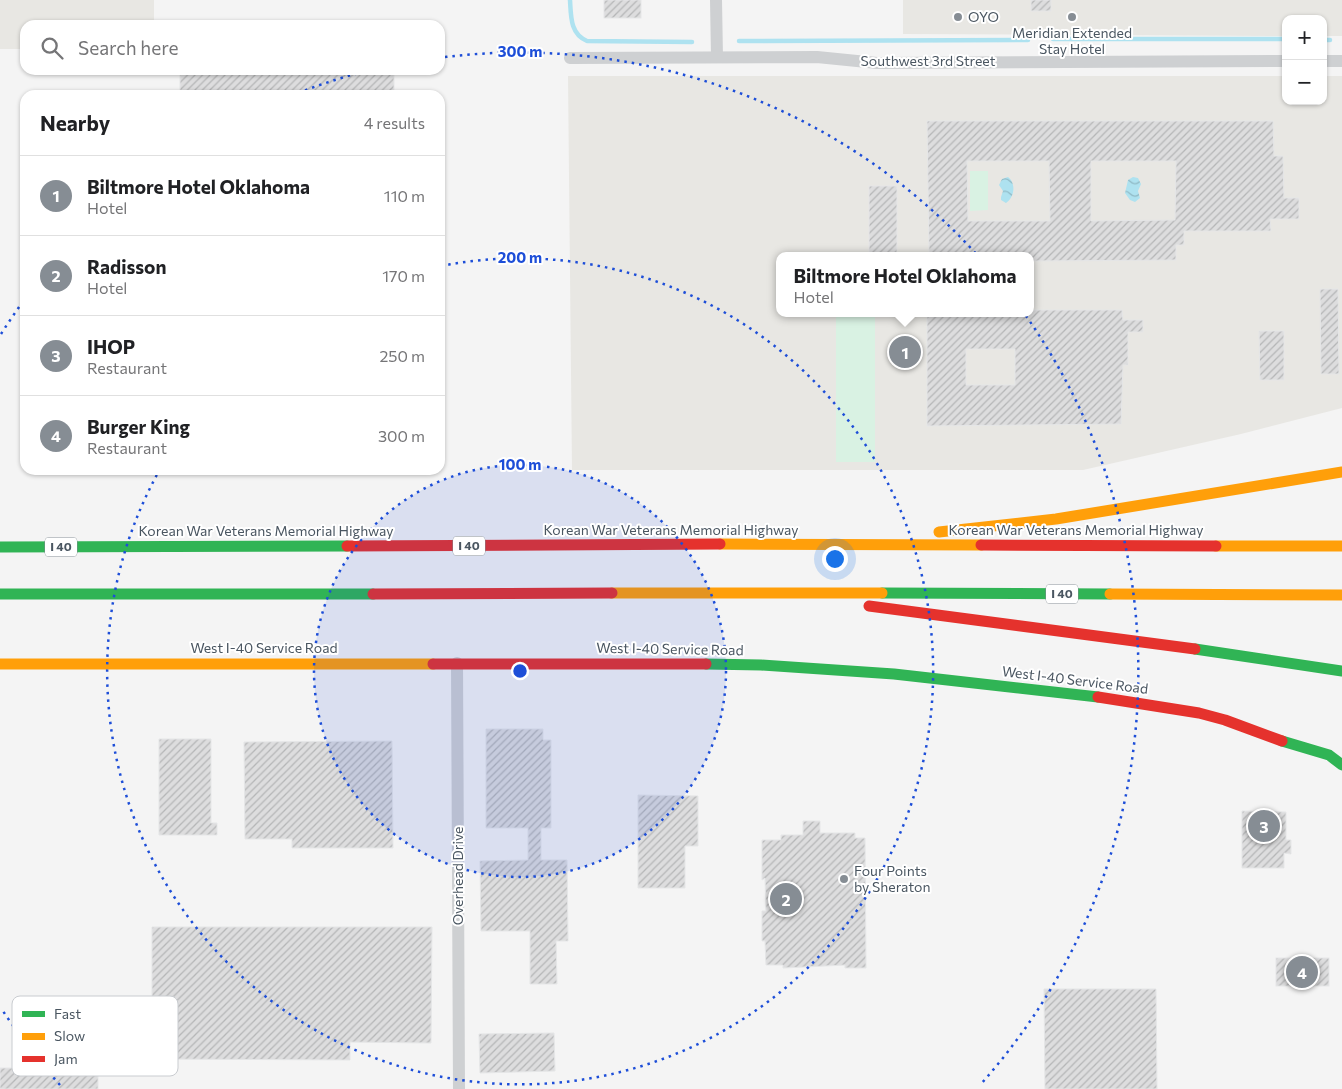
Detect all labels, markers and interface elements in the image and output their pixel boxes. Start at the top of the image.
place label: OYO [968,8,999,25]
marker: OYO [952,11,964,23]
marker: Meridian Extended Stay Hotel [1066,11,1078,23]
map controls [1282,15,1327,105]
button: + [1282,15,1327,60]
search box [20,20,445,75]
place label: Meridian Extended Stay Hotel [1012,24,1132,57]
icon: search [38,34,66,62]
text: Search here [78,36,178,59]
text: 300 m [498,42,542,60]
street label: Southwest 3rd Street [861,52,996,69]
button: − [1282,60,1327,105]
text: Nearby [40,110,110,135]
text: 4 results [364,113,425,132]
text: Biltmore Hotel Oklahoma [87,175,310,198]
text: 1 [52,186,60,205]
text: 110 m [384,186,425,205]
text: Hotel [87,198,127,217]
text: 200 m [498,248,542,266]
popup [776,252,1034,317]
text: Radisson [87,255,166,278]
text: Biltmore Hotel Oklahoma [793,264,1017,287]
text: 2 [51,266,61,285]
text: 170 m [382,266,425,285]
text: Hotel [87,278,127,297]
text: Hotel [793,287,834,306]
pin: 1 [889,333,921,371]
text: IHOP [87,335,135,358]
text: 3 [51,346,61,365]
text: 250 m [379,346,425,365]
text: Restaurant [87,358,167,377]
text: Burger King [87,415,190,438]
text: 4 [51,426,61,445]
text: 300 m [378,426,425,445]
text: Restaurant [87,438,167,457]
text: 100 m [499,455,541,473]
street label: Korean War Veterans Memorial Highway [543,521,799,538]
street label: Korean War Veterans Memorial Highway [948,521,1204,538]
street label: Korean War Veterans Memorial Highway [138,522,394,539]
road number: I 40 [453,536,485,556]
road number: I 40 [45,538,77,556]
your location [822,546,848,572]
road number: I 40 [1046,584,1078,604]
street label: West I-40 Service Road [190,639,338,656]
street label: West I-40 Service Road [596,639,744,658]
centre of rings [511,662,529,680]
street label: West I-40 Service Road [1001,662,1149,697]
pin: 3 [1248,807,1280,845]
street label: Overhead Drive [449,827,466,925]
place label: Four Points by Sheraton [854,862,930,895]
marker: Four Points by Sheraton [838,873,850,885]
pin: 2 [770,880,802,918]
pin: 4 [1286,953,1318,991]
legend [12,996,178,1076]
text: Fast [54,1005,81,1022]
text: Slow [54,1027,85,1044]
text: Jam [54,1050,78,1067]

